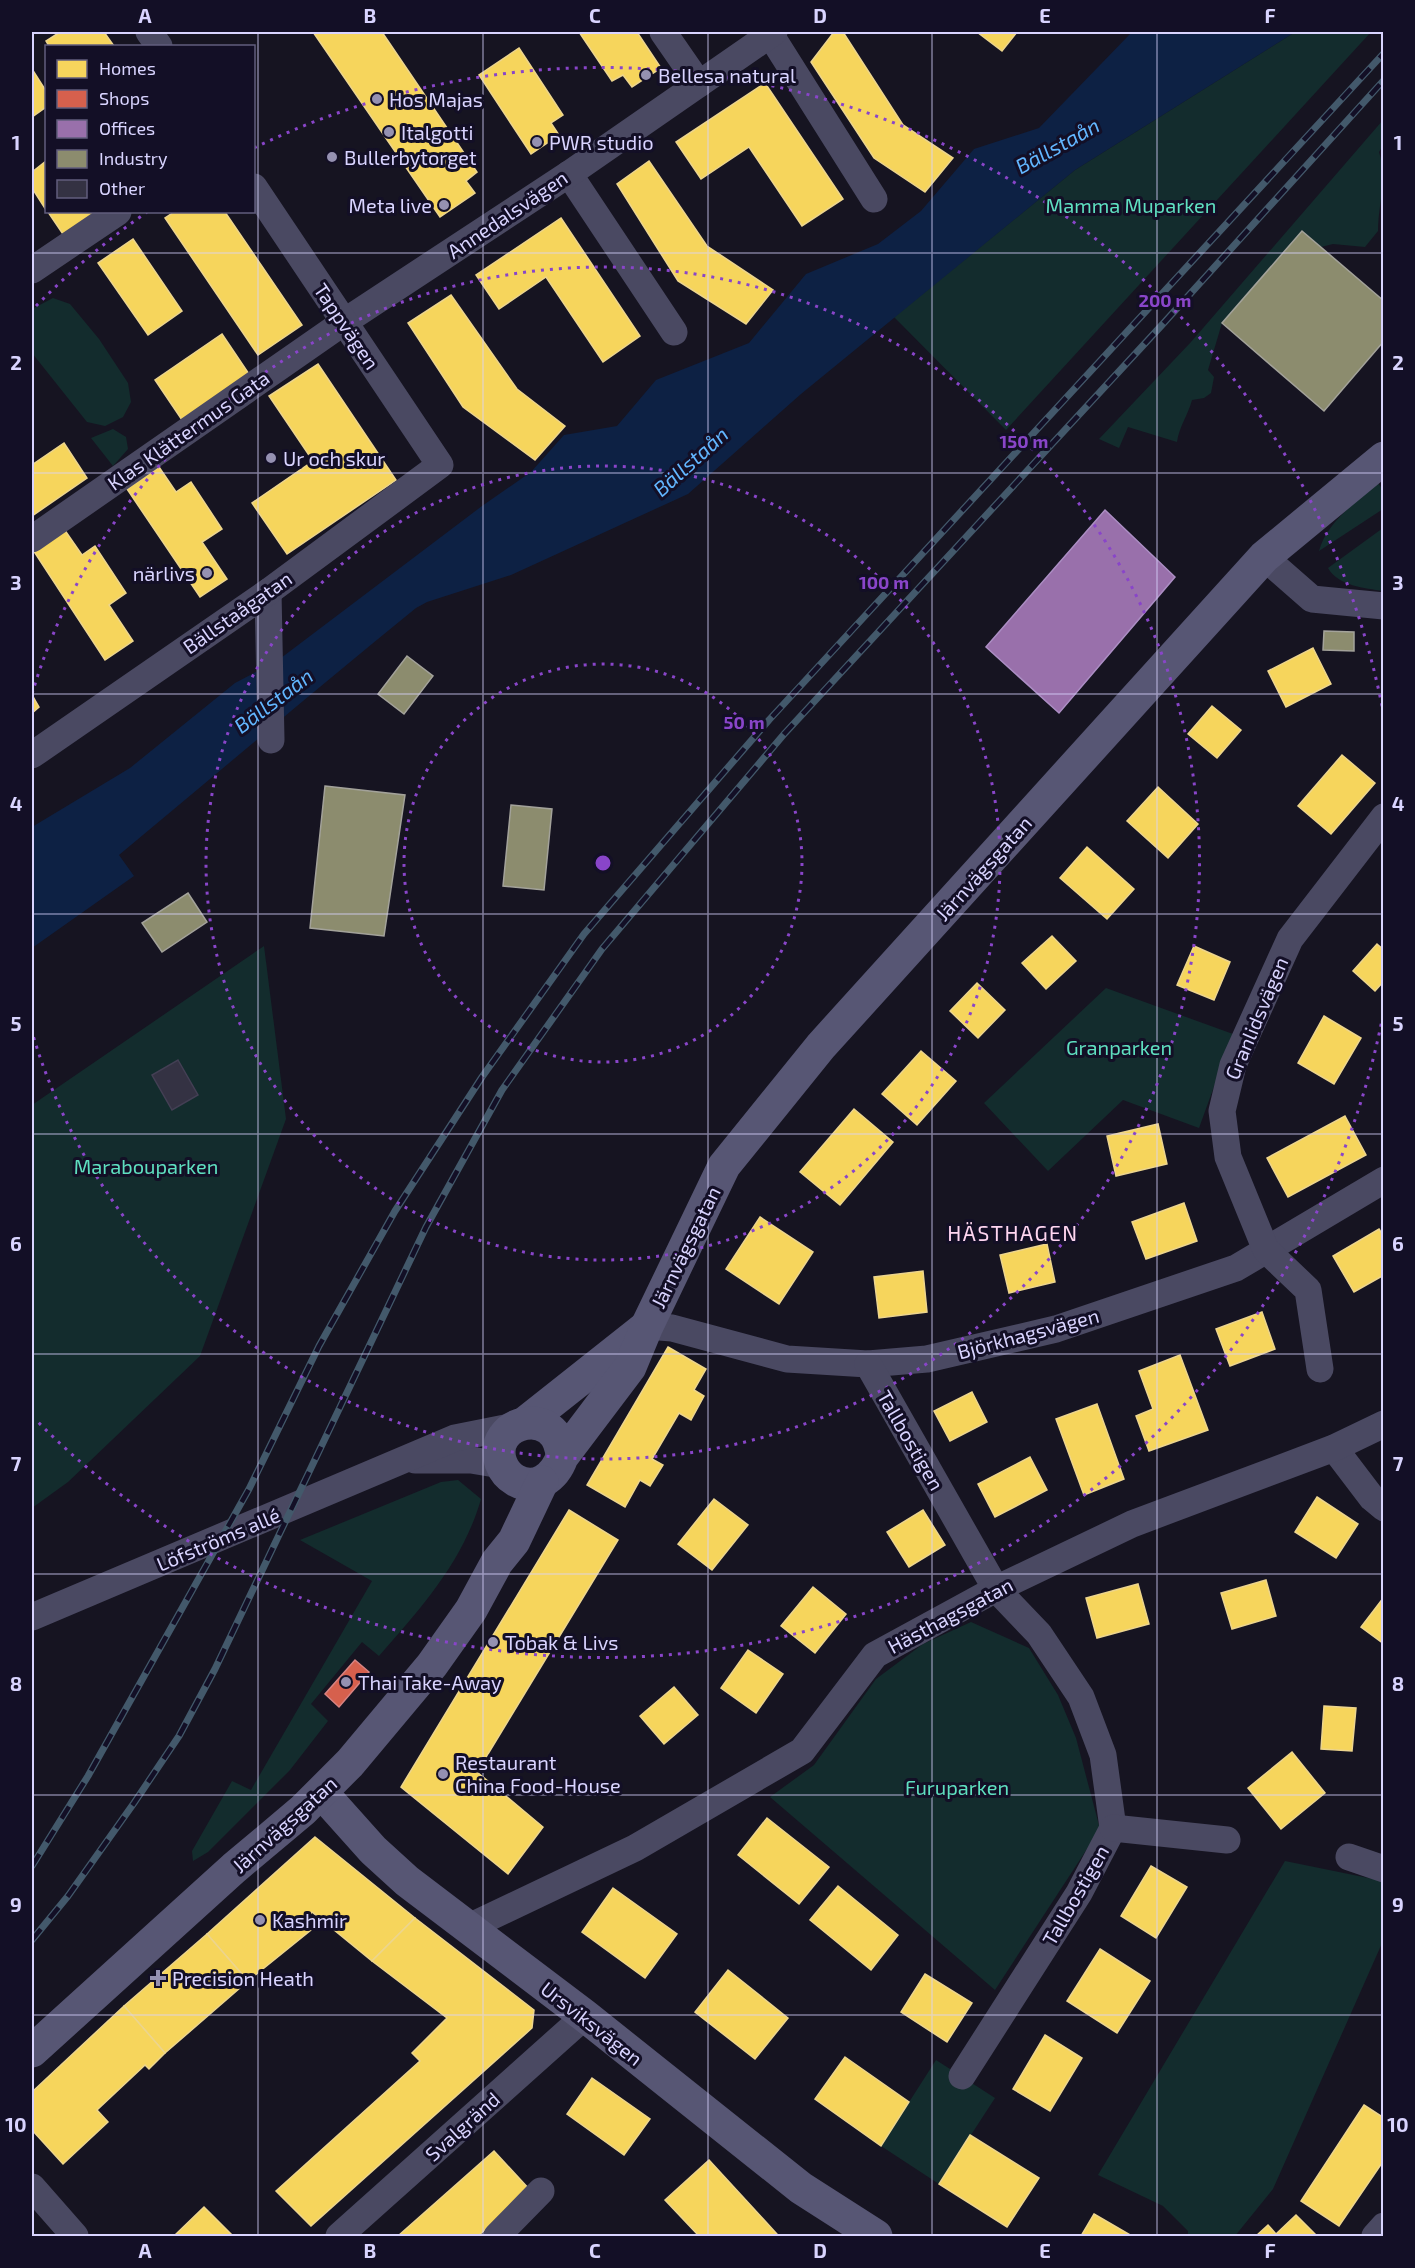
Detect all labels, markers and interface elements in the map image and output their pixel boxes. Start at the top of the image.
text: A [138,3,152,27]
text: B [364,3,376,27]
text: C [589,3,601,27]
text: D [813,3,827,27]
text: E [1039,3,1051,27]
text: F [1264,3,1276,27]
legend [45,45,255,213]
text: Homes [99,57,156,79]
place label: Bellesa natural [658,63,796,87]
marker: Bellesa natural [639,68,653,82]
text: Shops [99,87,149,109]
place label: Hos Majas [389,87,483,111]
marker: Hos Majas [370,92,384,106]
water label: Bällstaån [1011,112,1103,178]
text: Offices [99,117,155,139]
place label: Italgotti [401,120,473,144]
marker: Italgotti [382,125,396,139]
text: 1 [12,130,20,154]
place label: PWR studio [549,130,654,154]
text: 1 [1394,130,1402,154]
marker: PWR studio [530,135,544,149]
place label: Bullerbytorget [344,145,477,169]
text: Industry [99,147,168,169]
marker: Bullerbytorget [325,150,339,164]
street label: Annedalsvägen [442,165,572,263]
text: Other [99,177,145,199]
place label: Meta live [349,193,432,217]
park label: Mamma Muparken [1046,193,1216,217]
marker: Meta live [437,198,451,212]
street label: Tappvägen [309,278,385,374]
text: 200 m [1139,289,1191,311]
text: 2 [10,350,22,374]
text: 2 [1392,350,1404,374]
street label: Klas Klättermus Gata [103,365,273,495]
water label: Bällstaån [647,421,733,501]
text: 150 m [1000,430,1048,452]
place label: Ur och skur [283,446,385,470]
marker: Ur och skur [264,451,278,465]
place label: närlivs [133,561,195,585]
street label: Bällstaågatan [178,566,296,658]
marker: närlivs [200,566,214,580]
text: 3 [10,570,22,594]
text: 3 [1392,570,1404,594]
text: 100 m [859,571,909,593]
water label: Bällstaån [229,662,317,738]
text: 50 m [723,711,765,733]
text: 4 [10,791,23,815]
text: 4 [1392,791,1405,815]
street label: Järnvägsgatan [930,811,1036,925]
centre of rings [593,853,613,873]
street label: Granlidsvägen [1219,953,1293,1083]
text: 5 [10,1011,22,1035]
text: 5 [1392,1011,1404,1035]
park label: Granparken [1066,1035,1172,1059]
park label: Marabouparken [74,1154,218,1178]
street label: Järnvägsgatan [645,1182,725,1312]
district label: HÄSTHAGEN [947,1220,1079,1245]
text: 6 [10,1231,22,1255]
text: 6 [1392,1231,1404,1255]
street label: Björkhagsvägen [955,1303,1101,1363]
street label: Tallbostigen [873,1386,949,1494]
text: 7 [11,1451,22,1475]
text: 7 [1393,1451,1404,1475]
street label: Löfströms allé [153,1502,283,1576]
street label: Hästhagsgatan [883,1572,1017,1658]
place label: Tobak & Livs [505,1630,618,1654]
marker: Tobak & Livs [486,1635,500,1649]
place label: Thai Take-Away [358,1670,502,1694]
text: 8 [10,1671,22,1695]
text: 8 [1392,1671,1404,1695]
marker: Thai Take-Away [339,1675,353,1689]
place label: Restaurant China Food-House [455,1750,621,1797]
marker: Restaurant China Food-House [436,1767,450,1781]
street label: Järnvägsgatan [227,1771,341,1877]
park label: Furuparken [905,1775,1009,1799]
street label: Tallbostigen [1037,1841,1113,1949]
text: 9 [10,1892,22,1916]
text: 9 [1392,1892,1404,1916]
place label: Kashmir [272,1908,347,1932]
marker: Kashmir [253,1913,267,1927]
place label: Precision Heath [172,1966,314,1990]
marker: Precision Heath [149,1969,167,1987]
street label: Ursviksvägen [536,1976,648,2070]
street label: Svalgränd [420,2086,504,2166]
text: 10 [5,2112,27,2136]
text: 10 [1387,2112,1409,2136]
text: A [138,2238,152,2262]
text: B [364,2238,376,2262]
text: C [589,2238,601,2262]
text: D [813,2238,827,2262]
text: E [1039,2238,1051,2262]
text: F [1264,2238,1276,2262]

